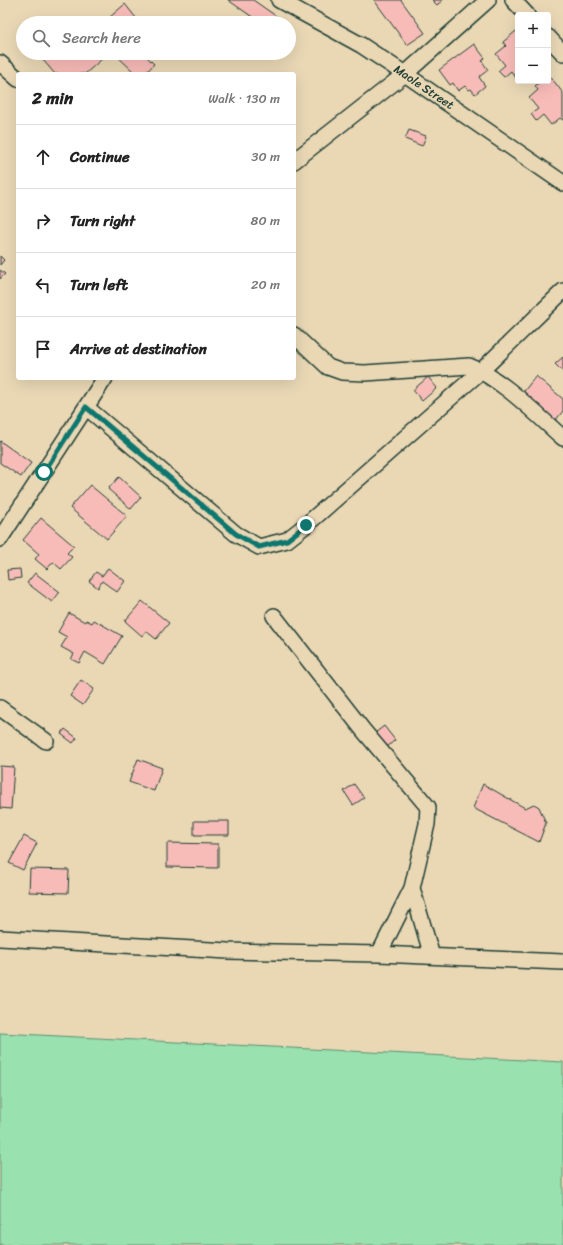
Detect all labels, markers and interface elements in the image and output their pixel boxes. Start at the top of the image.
map controls [515,12,551,84]
button: + [515,12,551,48]
search box [16,16,296,60]
text: Search here [62,25,141,51]
icon: search [30,27,52,49]
button: − [515,48,551,84]
street label: Maole Street [389,58,459,116]
text: 2 min [32,83,73,113]
text: Walk · 130 m [208,87,280,110]
text: Continue [70,144,130,170]
text: 30 m [251,145,280,168]
icon: ahead [32,146,54,168]
text: Turn right [70,208,135,234]
text: 80 m [251,209,280,232]
icon: right [32,210,54,232]
text: Turn left [70,272,128,298]
text: 20 m [251,273,280,296]
icon: left [32,274,54,296]
text: Arrive at destination [70,336,207,362]
icon: arrive [32,338,54,360]
route start [35,463,53,481]
route end [297,516,315,534]

